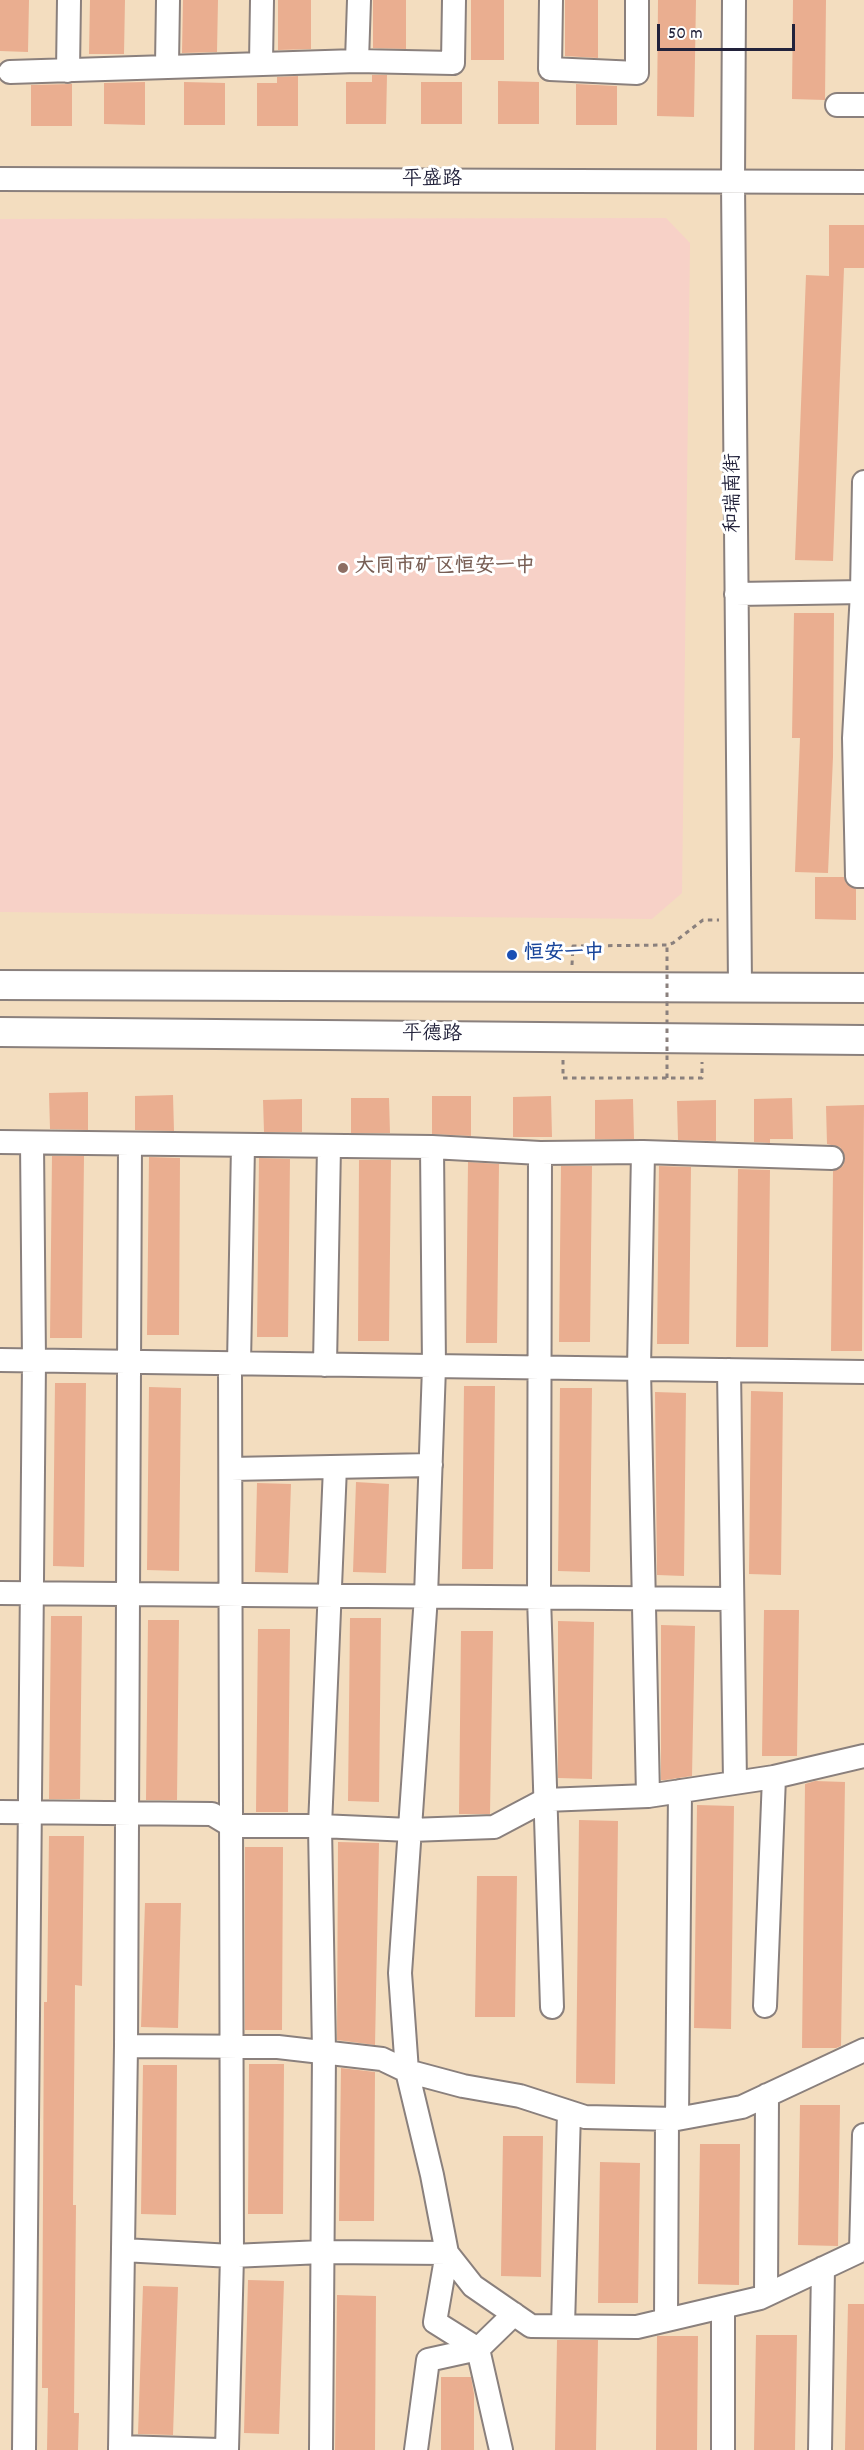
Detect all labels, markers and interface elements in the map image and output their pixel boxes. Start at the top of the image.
scale bar [660,12,798,50]
text: 50 m [668,22,703,47]
street label: 平盛路 [402,169,462,193]
street label: 和瑞南街 [723,453,747,533]
place label: 大同市矿区恒安一中 [355,556,535,580]
marker: 大同市矿区恒安一中 [336,561,350,575]
place label: 恒安一中 [524,943,604,967]
marker: 恒安一中 [505,948,519,962]
street label: 平德路 [402,1023,462,1049]

